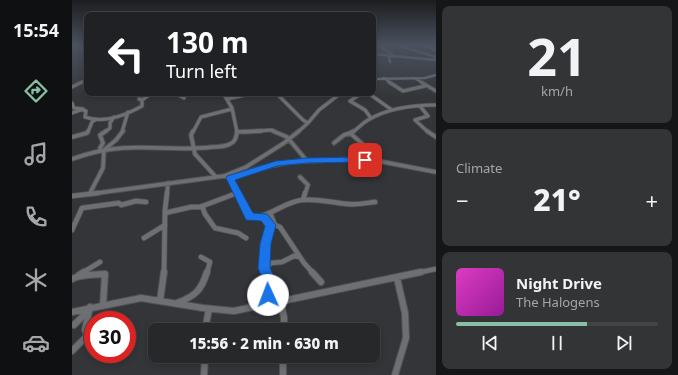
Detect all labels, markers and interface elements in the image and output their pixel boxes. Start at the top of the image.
text: 15:54 [13,18,59,42]
text: 21 [527,20,587,91]
text: 130 m [166,23,249,61]
icon: left [100,28,152,80]
text: Turn left [166,59,237,83]
icon: directions [22,77,50,105]
text: km/h [541,82,573,100]
icon: music [22,140,50,168]
pin [348,143,382,177]
icon: arrive [354,149,376,171]
text: Climate [456,159,502,177]
text: 21° [533,179,581,220]
text: − [456,185,469,215]
text: + [645,185,658,215]
icon: phone [22,203,50,231]
icon: climate [22,266,50,294]
text: Night Drive [516,273,602,293]
position arrow [247,274,289,316]
text: The Halogens [516,293,600,311]
speed limit sign: 30 [84,311,136,363]
icon: car [22,329,50,357]
icon: previous [479,332,501,354]
icon: pause [546,332,568,354]
icon: next [613,332,635,354]
text: 15:56 · 2 min · 630 m [189,333,339,353]

